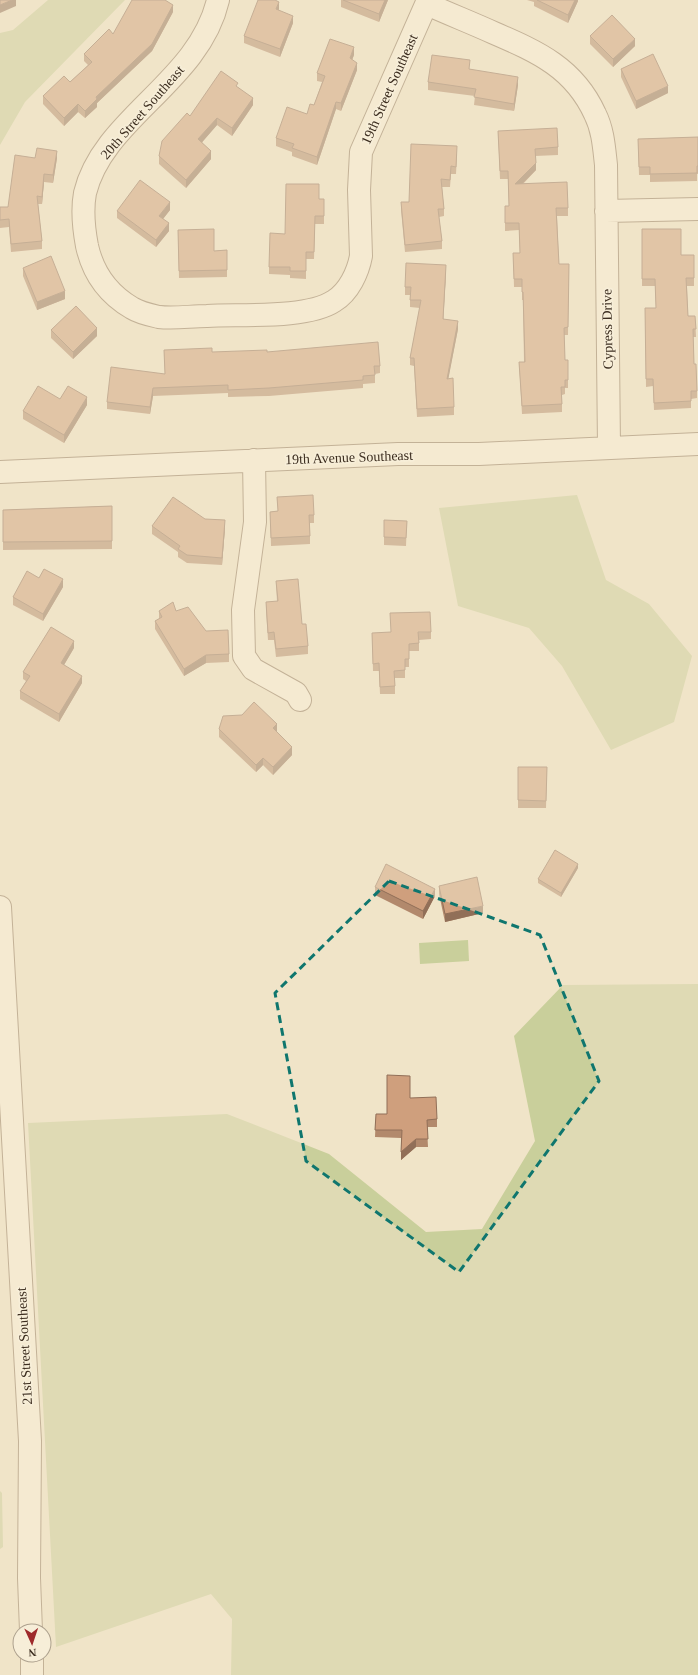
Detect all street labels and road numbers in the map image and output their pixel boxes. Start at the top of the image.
street label: 19th Street Southeast [358,32,421,147]
street label: 20th Street Southeast [98,62,187,162]
street label: Cypress Drive [599,289,616,369]
street label: 19th Avenue Southeast [285,448,413,467]
street label: 21st Street Southeast [14,1287,35,1405]

